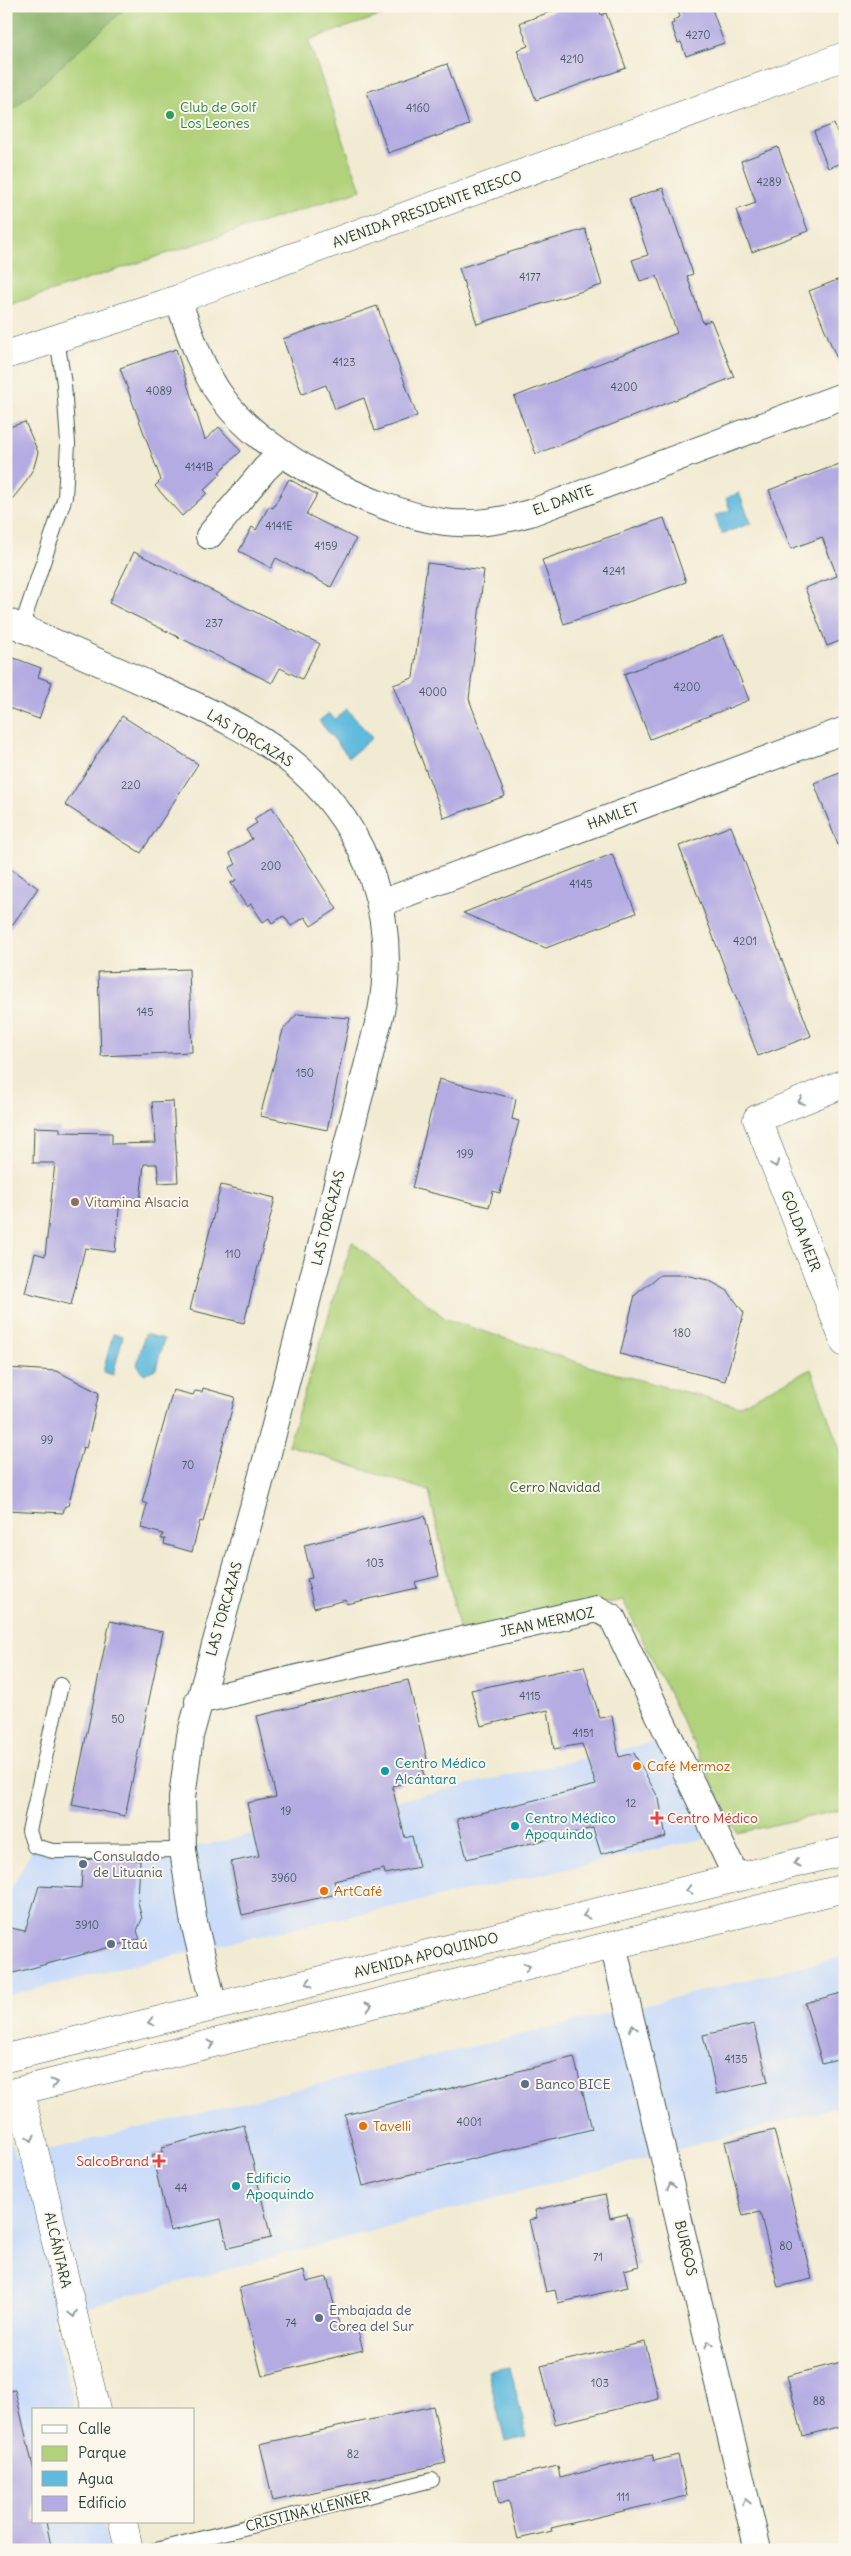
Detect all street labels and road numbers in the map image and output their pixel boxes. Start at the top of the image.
street label: AVENIDA PRESIDENTE RIESCO [330,166,524,252]
street label: EL DANTE [530,481,596,519]
street label: LAS TORCAZAS [204,705,296,771]
street label: HAMLET [585,798,641,834]
street label: LAS TORCAZAS [308,1168,349,1267]
street label: GOLDA MEIR [777,1188,825,1274]
street label: LAS TORCAZAS [202,1560,246,1658]
street label: JEAN MERMOZ [498,1603,596,1641]
street label: AVENIDA APOQUINDO [352,1928,500,1982]
street label: ALCÁNTARA [41,2210,75,2290]
street label: BURGOS [671,2219,701,2278]
street label: CRISTINA KLENNER [244,2487,373,2535]

